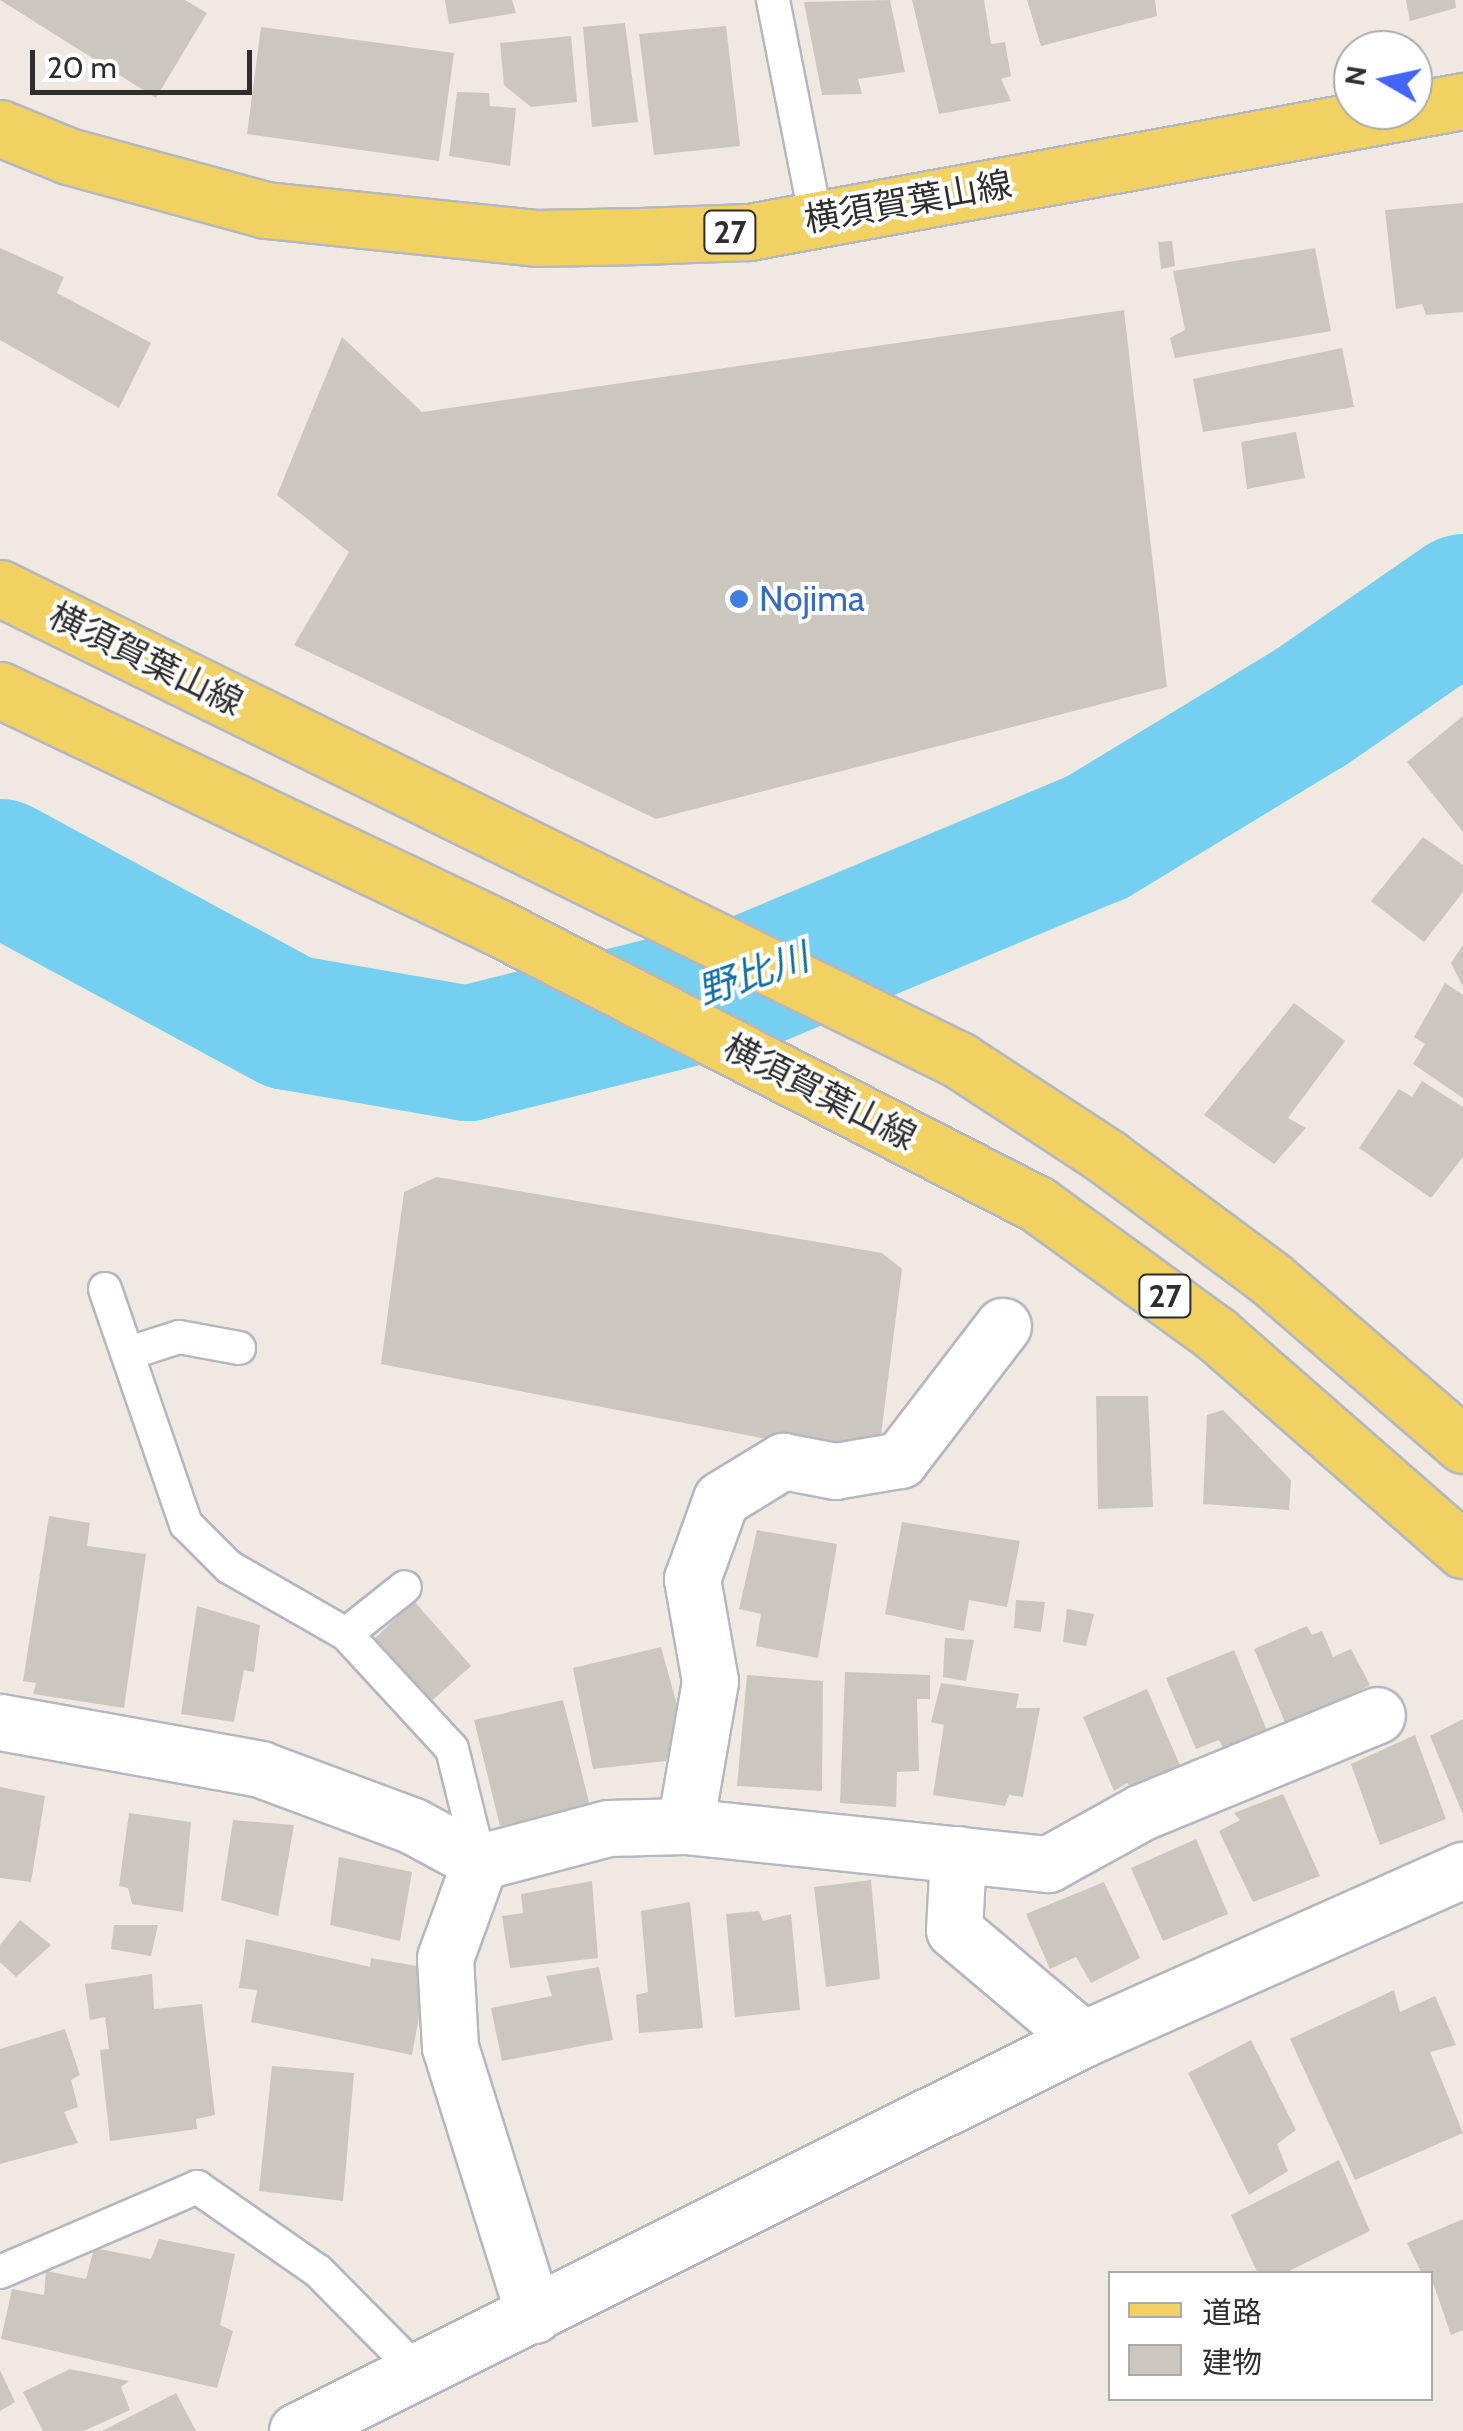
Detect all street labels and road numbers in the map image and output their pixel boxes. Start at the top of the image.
street label: 横須賀葉山線 [801,163,1015,241]
road number: 27 [702,205,758,259]
street label: 横須賀葉山線 [42,594,250,724]
street label: 横須賀葉山線 [717,1026,923,1158]
road number: 27 [1138,1269,1192,1323]

